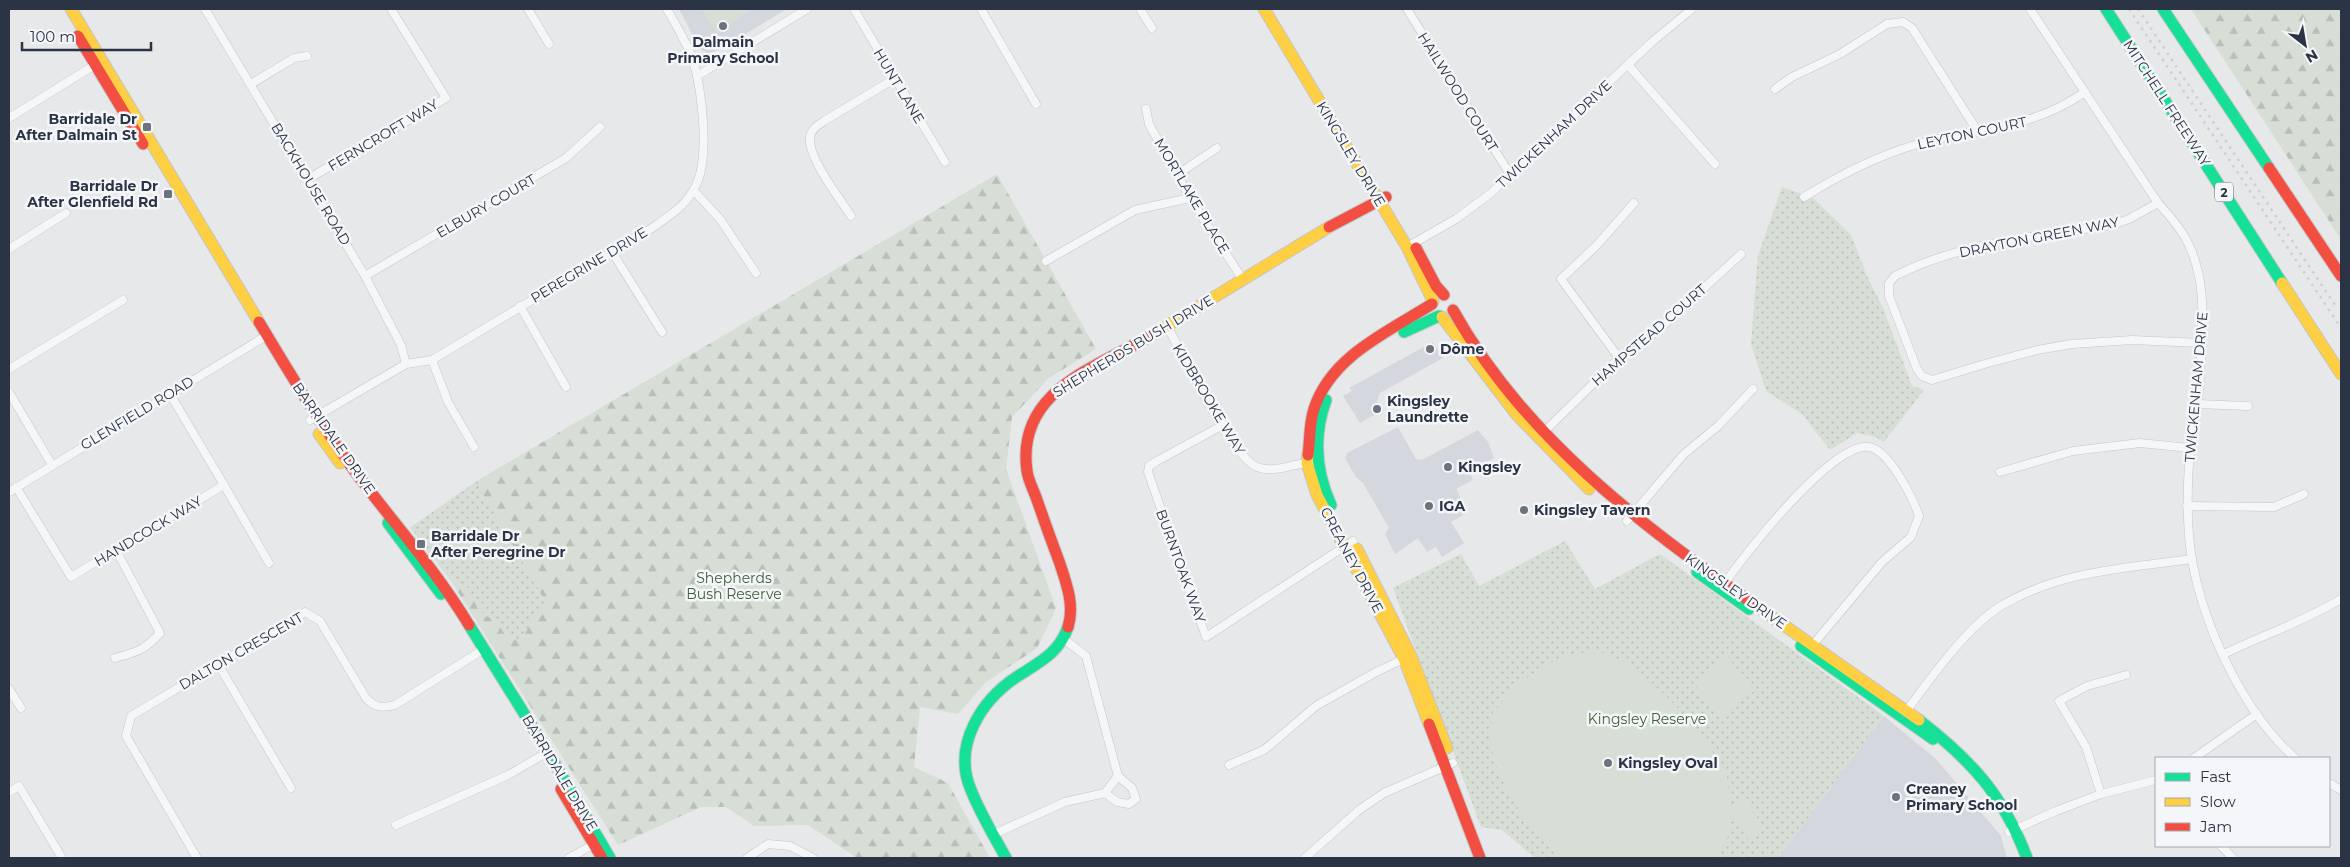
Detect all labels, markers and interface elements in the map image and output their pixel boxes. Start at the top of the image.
scale bar [22,20,151,52]
marker: Dalmain Primary School [717,20,729,32]
north arrow [2280,20,2330,70]
text: 100 m [30,27,75,46]
street label: HAILWOOD COURT [1414,29,1502,155]
place label: Dalmain Primary School [667,33,779,67]
street label: MITCHELL FREEWAY [2119,36,2215,170]
street label: HUNT LANE [870,45,928,127]
text: N [2302,46,2321,67]
street label: TWICKENHAM DRIVE [1493,76,1615,192]
street label: FERNCROFT WAY [325,95,442,175]
street label: KINGSLEY DRIVE [1312,98,1390,210]
place label: Barridale Dr After Dalmain St [15,110,137,144]
street label: LEYTON COURT [1916,113,2028,153]
street label: BACKHOUSE ROAD [267,120,355,248]
marker: Barridale Dr After Dalmain St [141,121,153,133]
street label: MORTLAKE PLACE [1150,135,1234,257]
street label: ELBURY COURT [433,170,539,242]
place label: Barridale Dr After Glenfield Rd [26,177,158,211]
road number: 2 [2215,182,2233,202]
marker: Barridale Dr After Glenfield Rd [162,188,174,200]
street label: DRAYTON GREEN WAY [1957,213,2121,261]
street label: PEREGRINE DRIVE [527,223,651,307]
street label: HAMPSTEAD COURT [1588,280,1710,390]
street label: SHEPHERDS BUSH DRIVE [1050,291,1216,401]
street label: TWICKENHAM DRIVE [2180,311,2212,463]
street label: KIDBROOKE WAY [1169,340,1249,458]
place label: Dôme [1440,340,1484,358]
marker: Dôme [1424,343,1436,355]
street label: GLENFIELD ROAD [77,372,197,454]
street label: BARRIDALE DRIVE [289,379,379,497]
place label: Kingsley Laundrette [1387,392,1469,426]
marker: Kingsley Laundrette [1371,403,1383,415]
place label: Kingsley [1458,458,1522,476]
marker: Kingsley [1442,461,1454,473]
street label: HANDCOCK WAY [91,492,205,570]
place label: IGA [1439,497,1465,515]
marker: IGA [1423,500,1435,512]
place label: Kingsley Tavern [1534,501,1650,519]
street label: CREANEY DRIVE [1317,504,1387,616]
marker: Kingsley Tavern [1518,504,1530,516]
street label: BURNTOAK WAY [1152,507,1210,625]
place label: Barridale Dr After Peregrine Dr [430,527,566,561]
marker: Barridale Dr After Peregrine Dr [415,538,427,550]
street label: KINGSLEY DRIVE [1682,549,1790,633]
park label: Shepherds Bush Reserve [686,569,782,603]
street label: DALTON CRESCENT [176,608,306,694]
park label: Kingsley Reserve [1588,710,1706,728]
street label: BARRIDALE DRIVE [518,712,602,834]
place label: Kingsley Oval [1618,754,1718,772]
marker: Kingsley Oval [1602,757,1614,769]
legend [2155,757,2330,847]
text: Fast [2200,767,2231,786]
place label: Creaney Primary School [1906,780,2017,814]
marker: Creaney Primary School [1890,791,1902,803]
text: Slow [2200,792,2236,811]
text: Jam [2199,817,2232,836]

